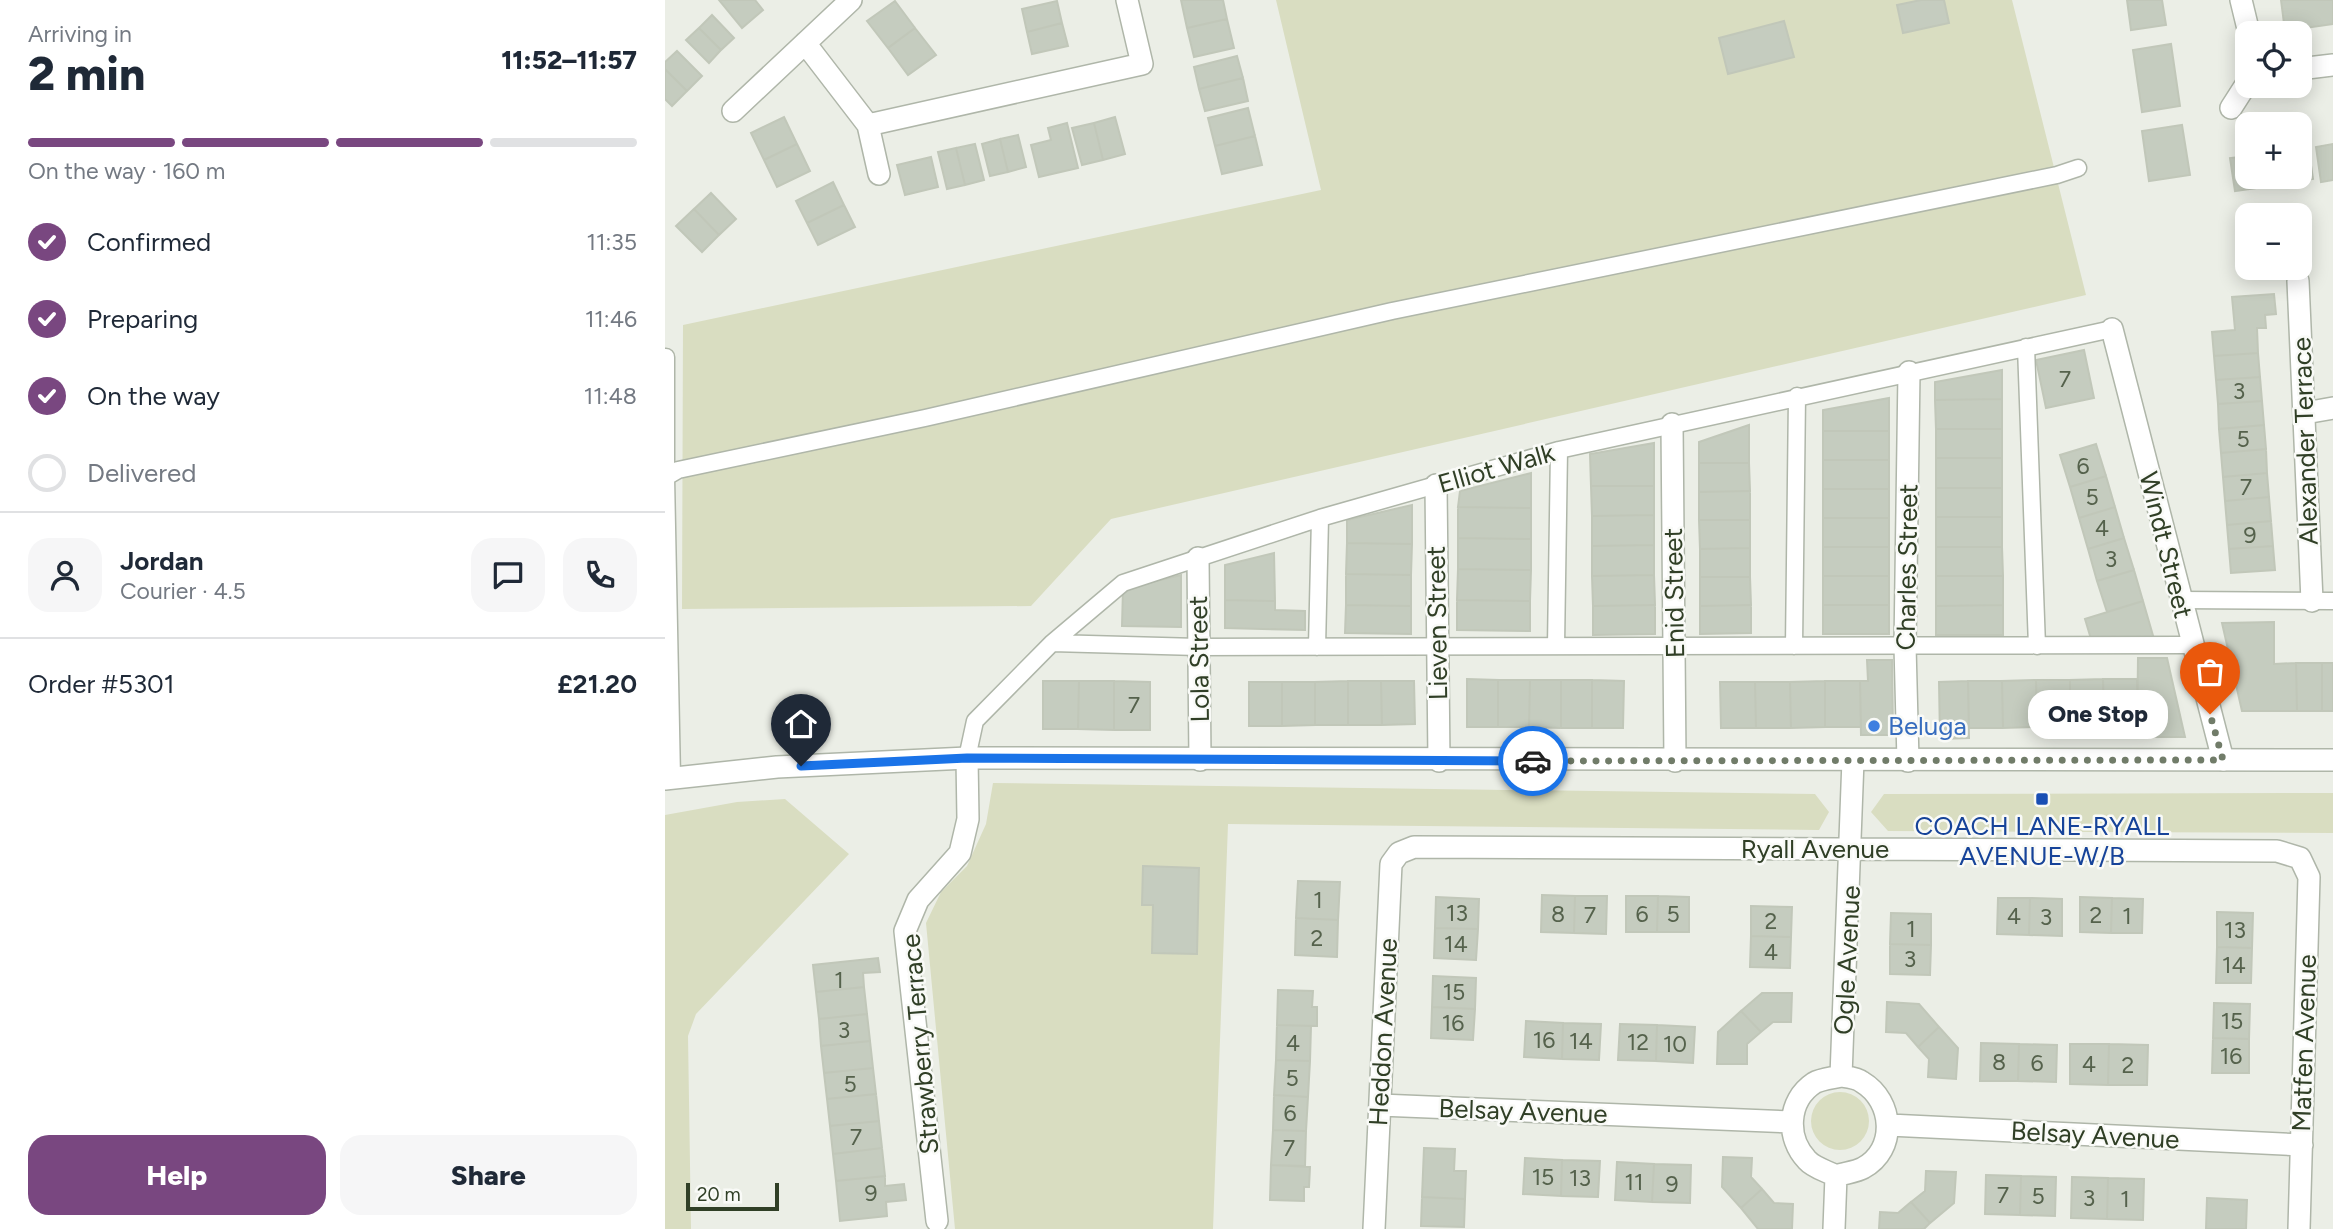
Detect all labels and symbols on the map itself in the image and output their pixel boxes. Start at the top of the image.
street label: Alexander Terrace [2285,336,2325,546]
house number: 7 [2059,365,2071,393]
house number: 3 [2233,377,2245,405]
house number: 5 [2236,425,2250,453]
street label: Elliot Walk [1434,436,1558,500]
house number: 6 [2076,452,2090,480]
street label: Windt Street [2132,468,2200,622]
house number: 7 [2240,473,2252,501]
street label: Charles Street [1890,483,1924,651]
house number: 5 [2085,483,2099,511]
house number: 4 [2095,514,2109,542]
house number: 9 [2243,521,2257,549]
street label: Enid Street [1657,527,1691,658]
street label: Lieven Street [1420,545,1454,701]
house number: 3 [2105,545,2117,573]
street label: Lola Street [1182,595,1216,723]
pin [2180,642,2240,714]
callout: One Stop [2028,690,2168,738]
house number: 7 [1128,691,1140,719]
pin [771,694,831,766]
place label: Beluga [1888,710,1967,742]
marker: Beluga [1866,718,1882,734]
courier [1498,726,1568,796]
marker: COACH LANE-RYALL AVENUE-W/B [2034,791,2050,807]
place label: COACH LANE-RYALL AVENUE-W/B [1915,810,2170,872]
street label: Ryall Avenue [1741,833,1889,865]
street label: Ogle Avenue [1827,884,1867,1036]
house number: 1 [1313,886,1323,914]
house number: 13 [1446,899,1468,927]
house number: 8 [1551,900,1565,928]
house number: 6 [1635,900,1649,928]
house number: 5 [1666,900,1680,928]
house number: 7 [1584,901,1596,929]
house number: 2 [2090,901,2102,929]
house number: 4 [2007,902,2021,930]
house number: 1 [2122,902,2132,930]
house number: 3 [2040,903,2052,931]
house number: 2 [1765,907,1777,935]
house number: 1 [1906,915,1916,943]
house number: 13 [2224,916,2246,944]
house number: 2 [1311,924,1323,952]
house number: 14 [1444,930,1468,958]
street label: Strawberry Terrace [894,932,946,1156]
street label: Heddon Avenue [1362,937,1404,1127]
house number: 4 [1764,938,1778,966]
house number: 3 [1904,945,1916,973]
house number: 14 [2222,951,2246,979]
street label: Matfen Avenue [2285,954,2323,1132]
house number: 1 [834,966,844,994]
house number: 15 [1443,978,1465,1006]
house number: 15 [2221,1007,2243,1035]
house number: 16 [1442,1009,1464,1037]
house number: 3 [838,1016,850,1044]
house number: 16 [1533,1026,1555,1054]
house number: 14 [1569,1027,1593,1055]
house number: 12 [1627,1028,1649,1056]
house number: 4 [1286,1029,1300,1057]
house number: 10 [1663,1030,1687,1058]
house number: 16 [2220,1042,2242,1070]
house number: 8 [1992,1048,2006,1076]
house number: 6 [2030,1049,2044,1077]
house number: 4 [2082,1050,2096,1078]
house number: 2 [2122,1051,2134,1079]
house number: 5 [1285,1064,1299,1092]
house number: 5 [843,1070,857,1098]
street label: Belsay Avenue [1438,1092,1608,1130]
house number: 6 [1283,1099,1297,1127]
street label: Belsay Avenue [2010,1115,2180,1155]
house number: 7 [850,1123,862,1151]
house number: 7 [1283,1134,1295,1162]
house number: 15 [1532,1163,1554,1191]
house number: 13 [1569,1164,1591,1192]
house number: 11 [1625,1168,1644,1196]
house number: 9 [1665,1170,1679,1198]
house number: 9 [864,1179,878,1207]
scale bar [686,1180,779,1212]
house number: 7 [1997,1181,2009,1209]
house number: 5 [2031,1182,2045,1210]
house number: 3 [2083,1184,2095,1212]
house number: 1 [2120,1185,2130,1213]

